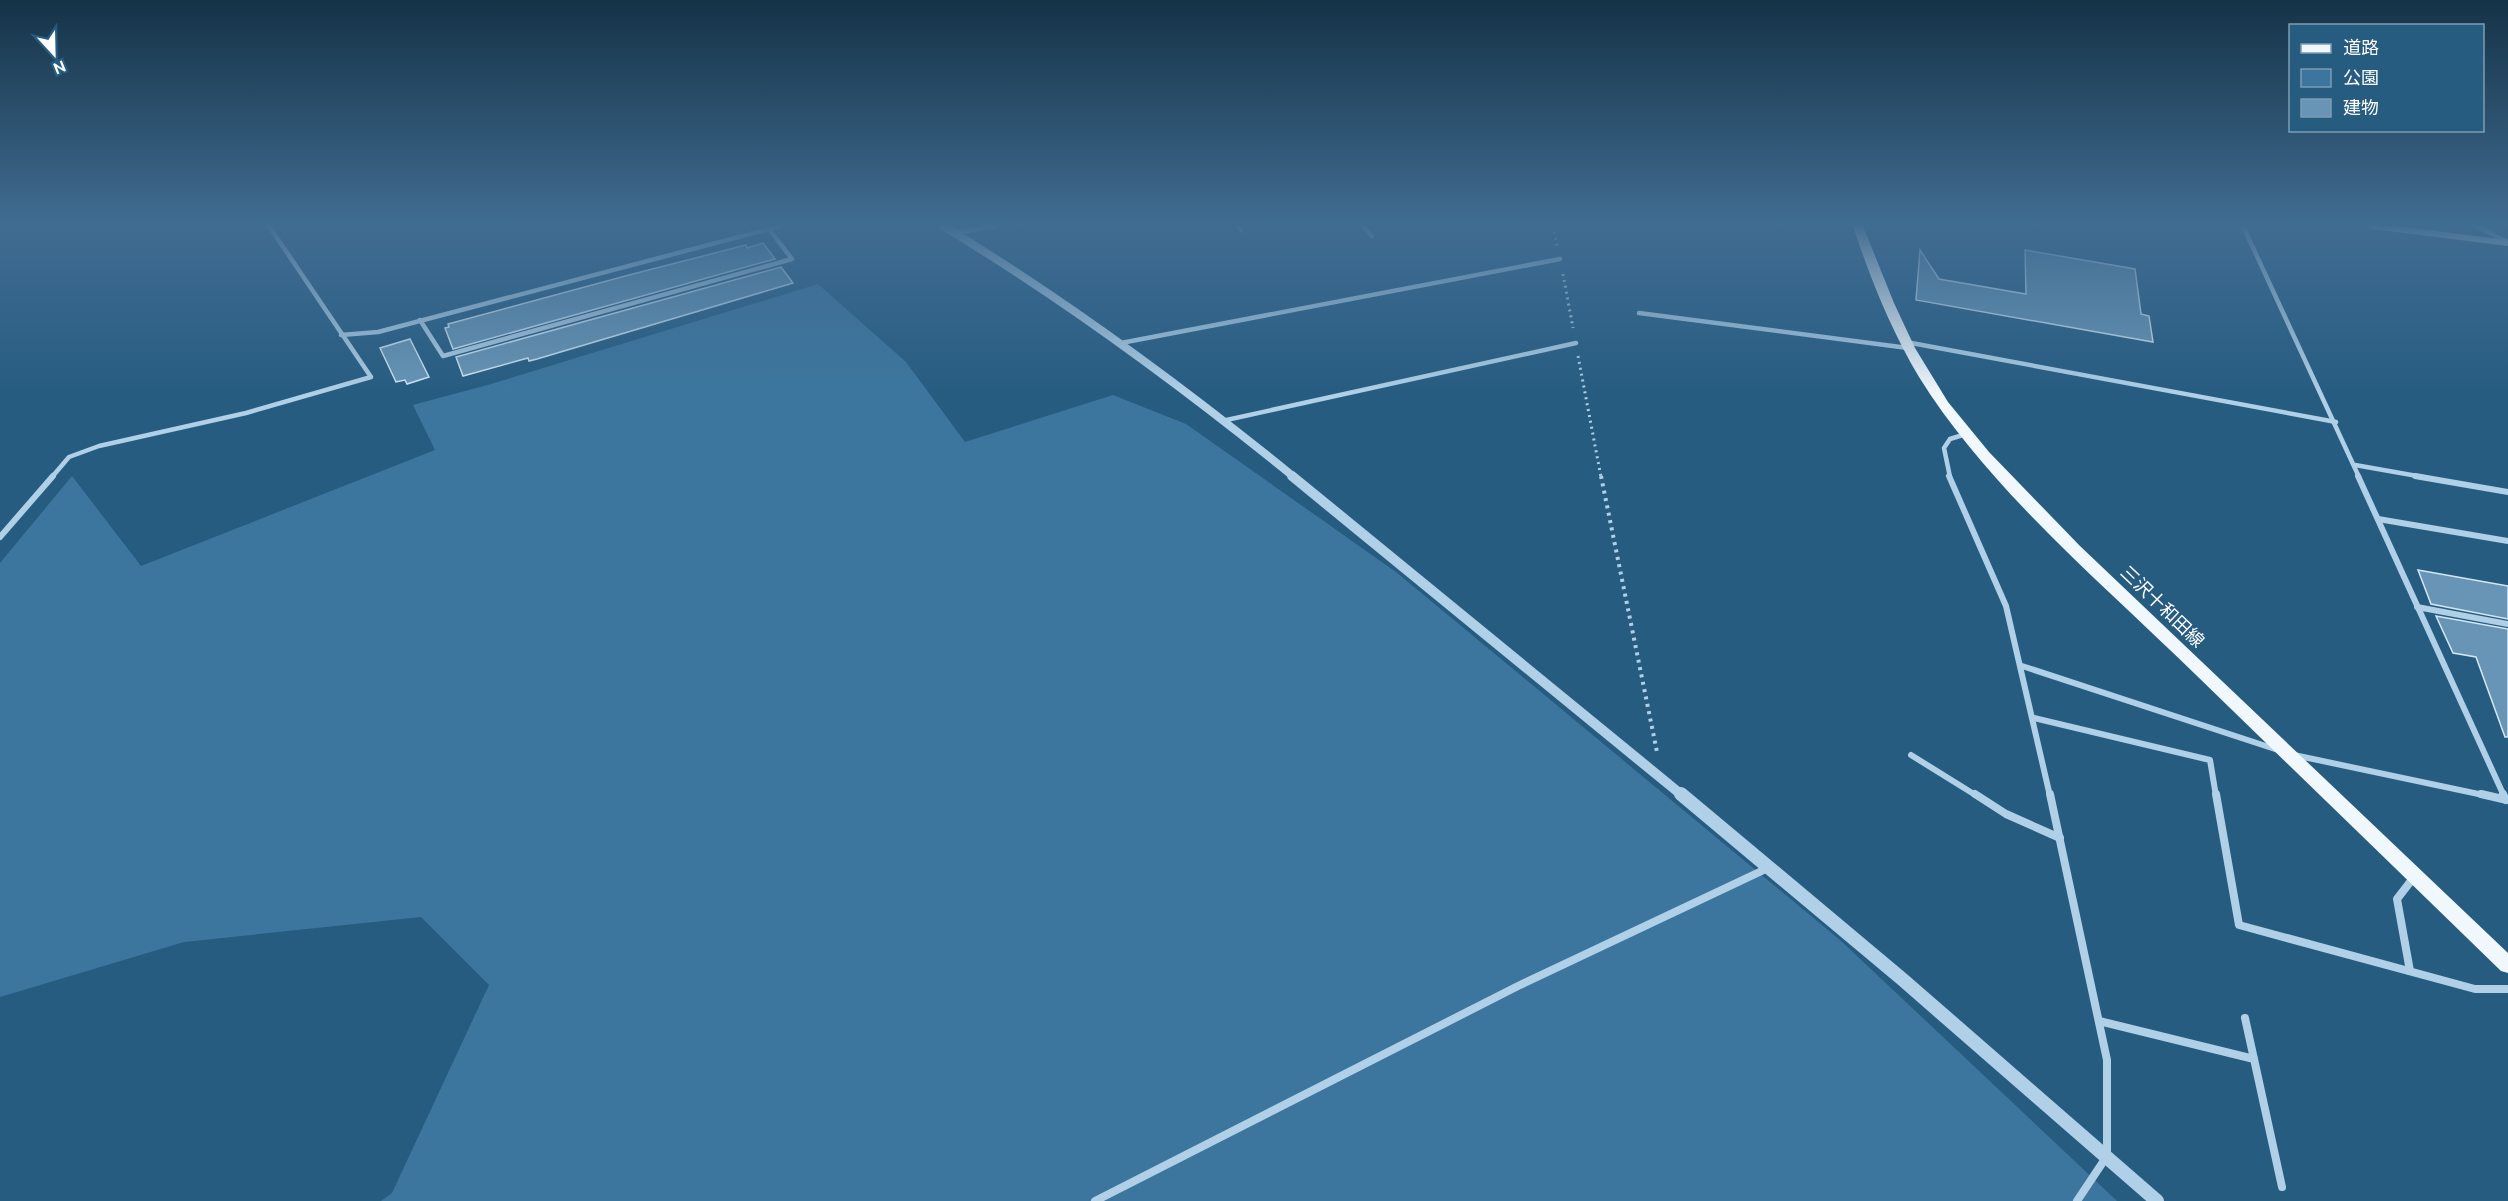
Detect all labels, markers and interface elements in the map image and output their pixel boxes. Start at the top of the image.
north arrow [24,24,84,84]
legend [2289,24,2484,132]
text: 道路 [2343,37,2379,57]
text: N [51,57,69,78]
text: 公園 [2343,67,2379,87]
text: 建物 [2343,97,2379,117]
street label: 三沢十和田線 [2117,561,2209,651]

